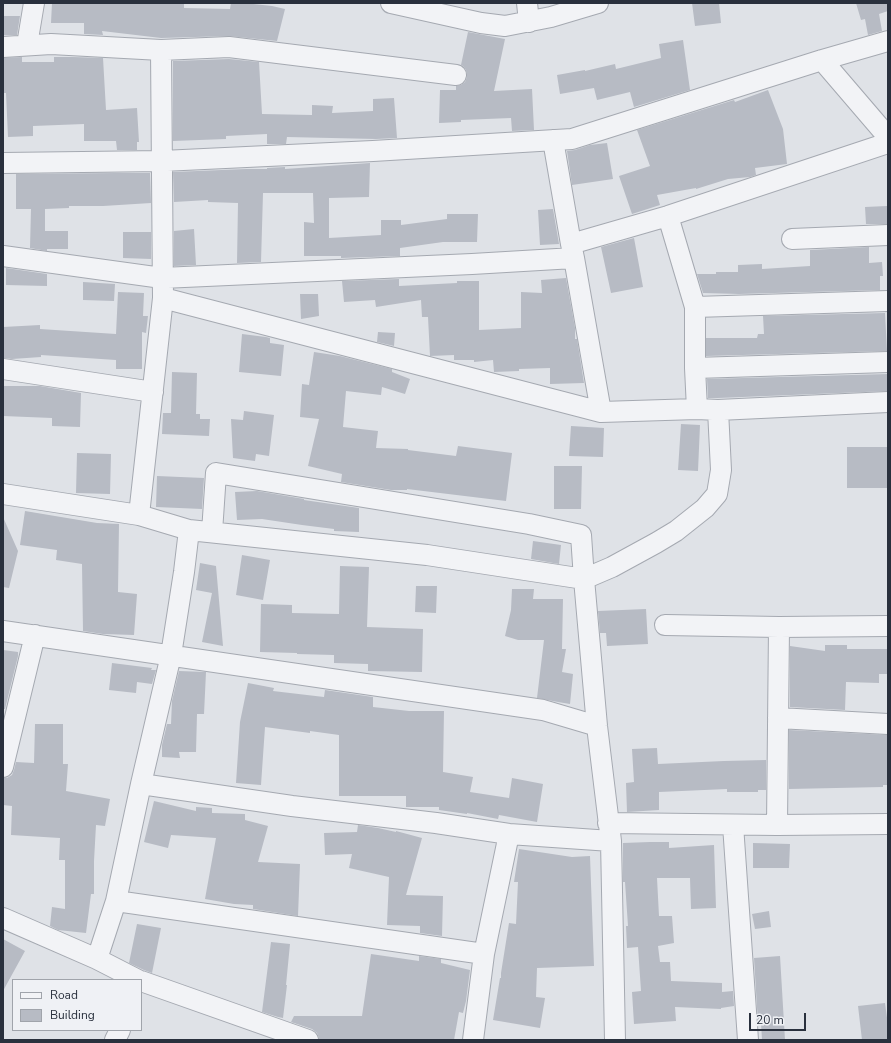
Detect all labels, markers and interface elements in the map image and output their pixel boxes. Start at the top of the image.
legend [12,979,142,1031]
text: Road [50,987,78,1003]
scale bar [751,1005,808,1031]
text: Building [50,1007,95,1023]
text: 20 m [756,1012,784,1028]

